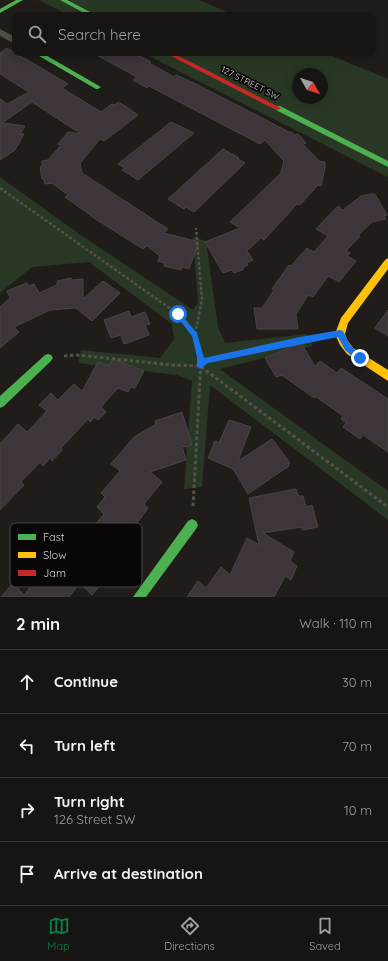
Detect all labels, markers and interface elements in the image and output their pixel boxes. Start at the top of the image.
search box [12,12,376,56]
icon: search [26,23,48,45]
text: Search here [58,25,141,44]
street label: 127 STREET SW [219,63,281,102]
north arrow [292,68,328,104]
route start [169,305,187,323]
route end [351,349,369,367]
legend [10,523,142,587]
text: Fast [43,530,65,544]
text: Slow [43,548,67,562]
text: Jam [43,566,66,580]
text: 2 min [16,613,60,634]
text: Walk · 110 m [299,615,372,631]
icon: ahead [16,671,38,693]
text: Continue [54,672,118,691]
text: 30 m [342,674,372,690]
icon: left [16,735,38,757]
text: Turn left [54,736,116,755]
text: 70 m [342,738,372,754]
text: Turn right [54,792,125,811]
icon: right [16,799,38,821]
text: 10 m [344,802,372,818]
text: 126 Street SW [54,811,136,827]
icon: arrive [16,863,38,885]
text: Arrive at destination [54,864,203,883]
tab: Map [47,915,70,953]
tab: Directions [164,915,215,953]
tab: Saved [309,915,341,953]

